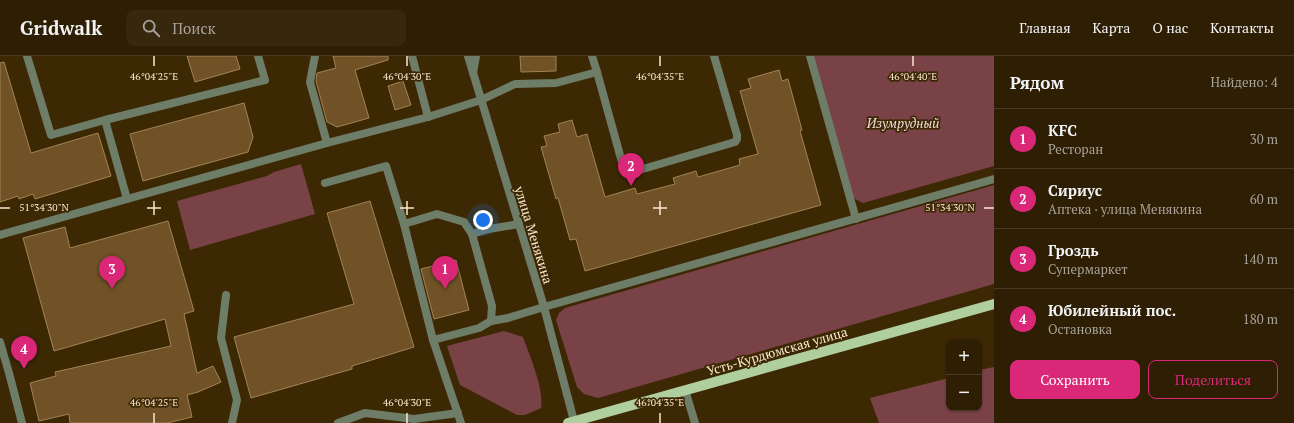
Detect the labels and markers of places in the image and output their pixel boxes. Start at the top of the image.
pin: 2 [618,153,644,186]
pin: 3 [99,256,125,289]
pin: 1 [432,256,458,289]
pin: 4 [11,336,37,369]

